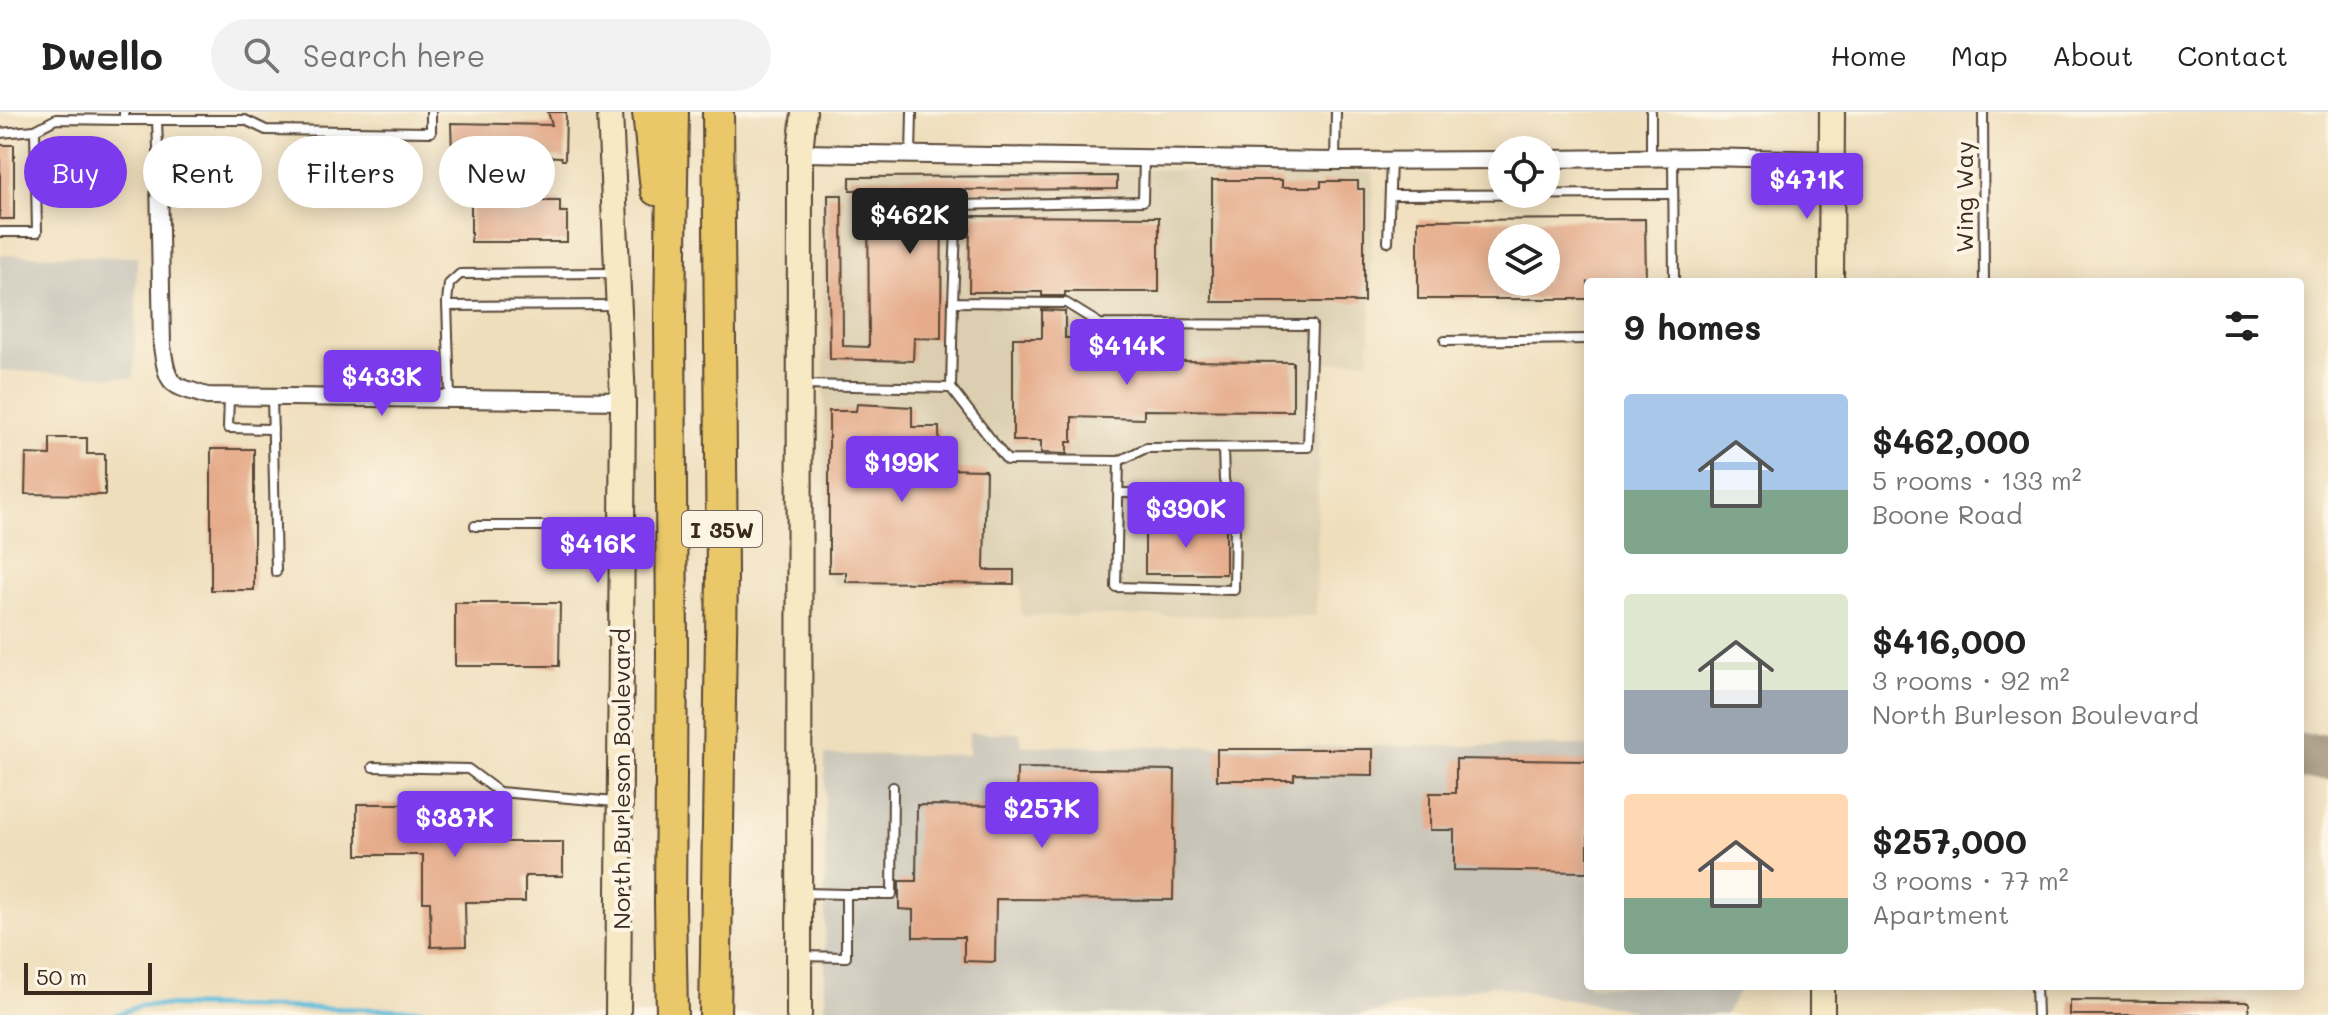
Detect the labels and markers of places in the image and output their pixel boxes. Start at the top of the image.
pin: $471K [1751,153,1863,221]
pin: $462K [854,188,966,256]
pin: $414K [1071,319,1183,387]
pin: $433K [326,350,438,418]
pin: $199K [846,436,958,504]
pin: $390K [1130,482,1242,550]
pin: $416K [542,517,654,585]
pin: $257K [986,782,1098,850]
pin: $387K [399,791,511,859]

